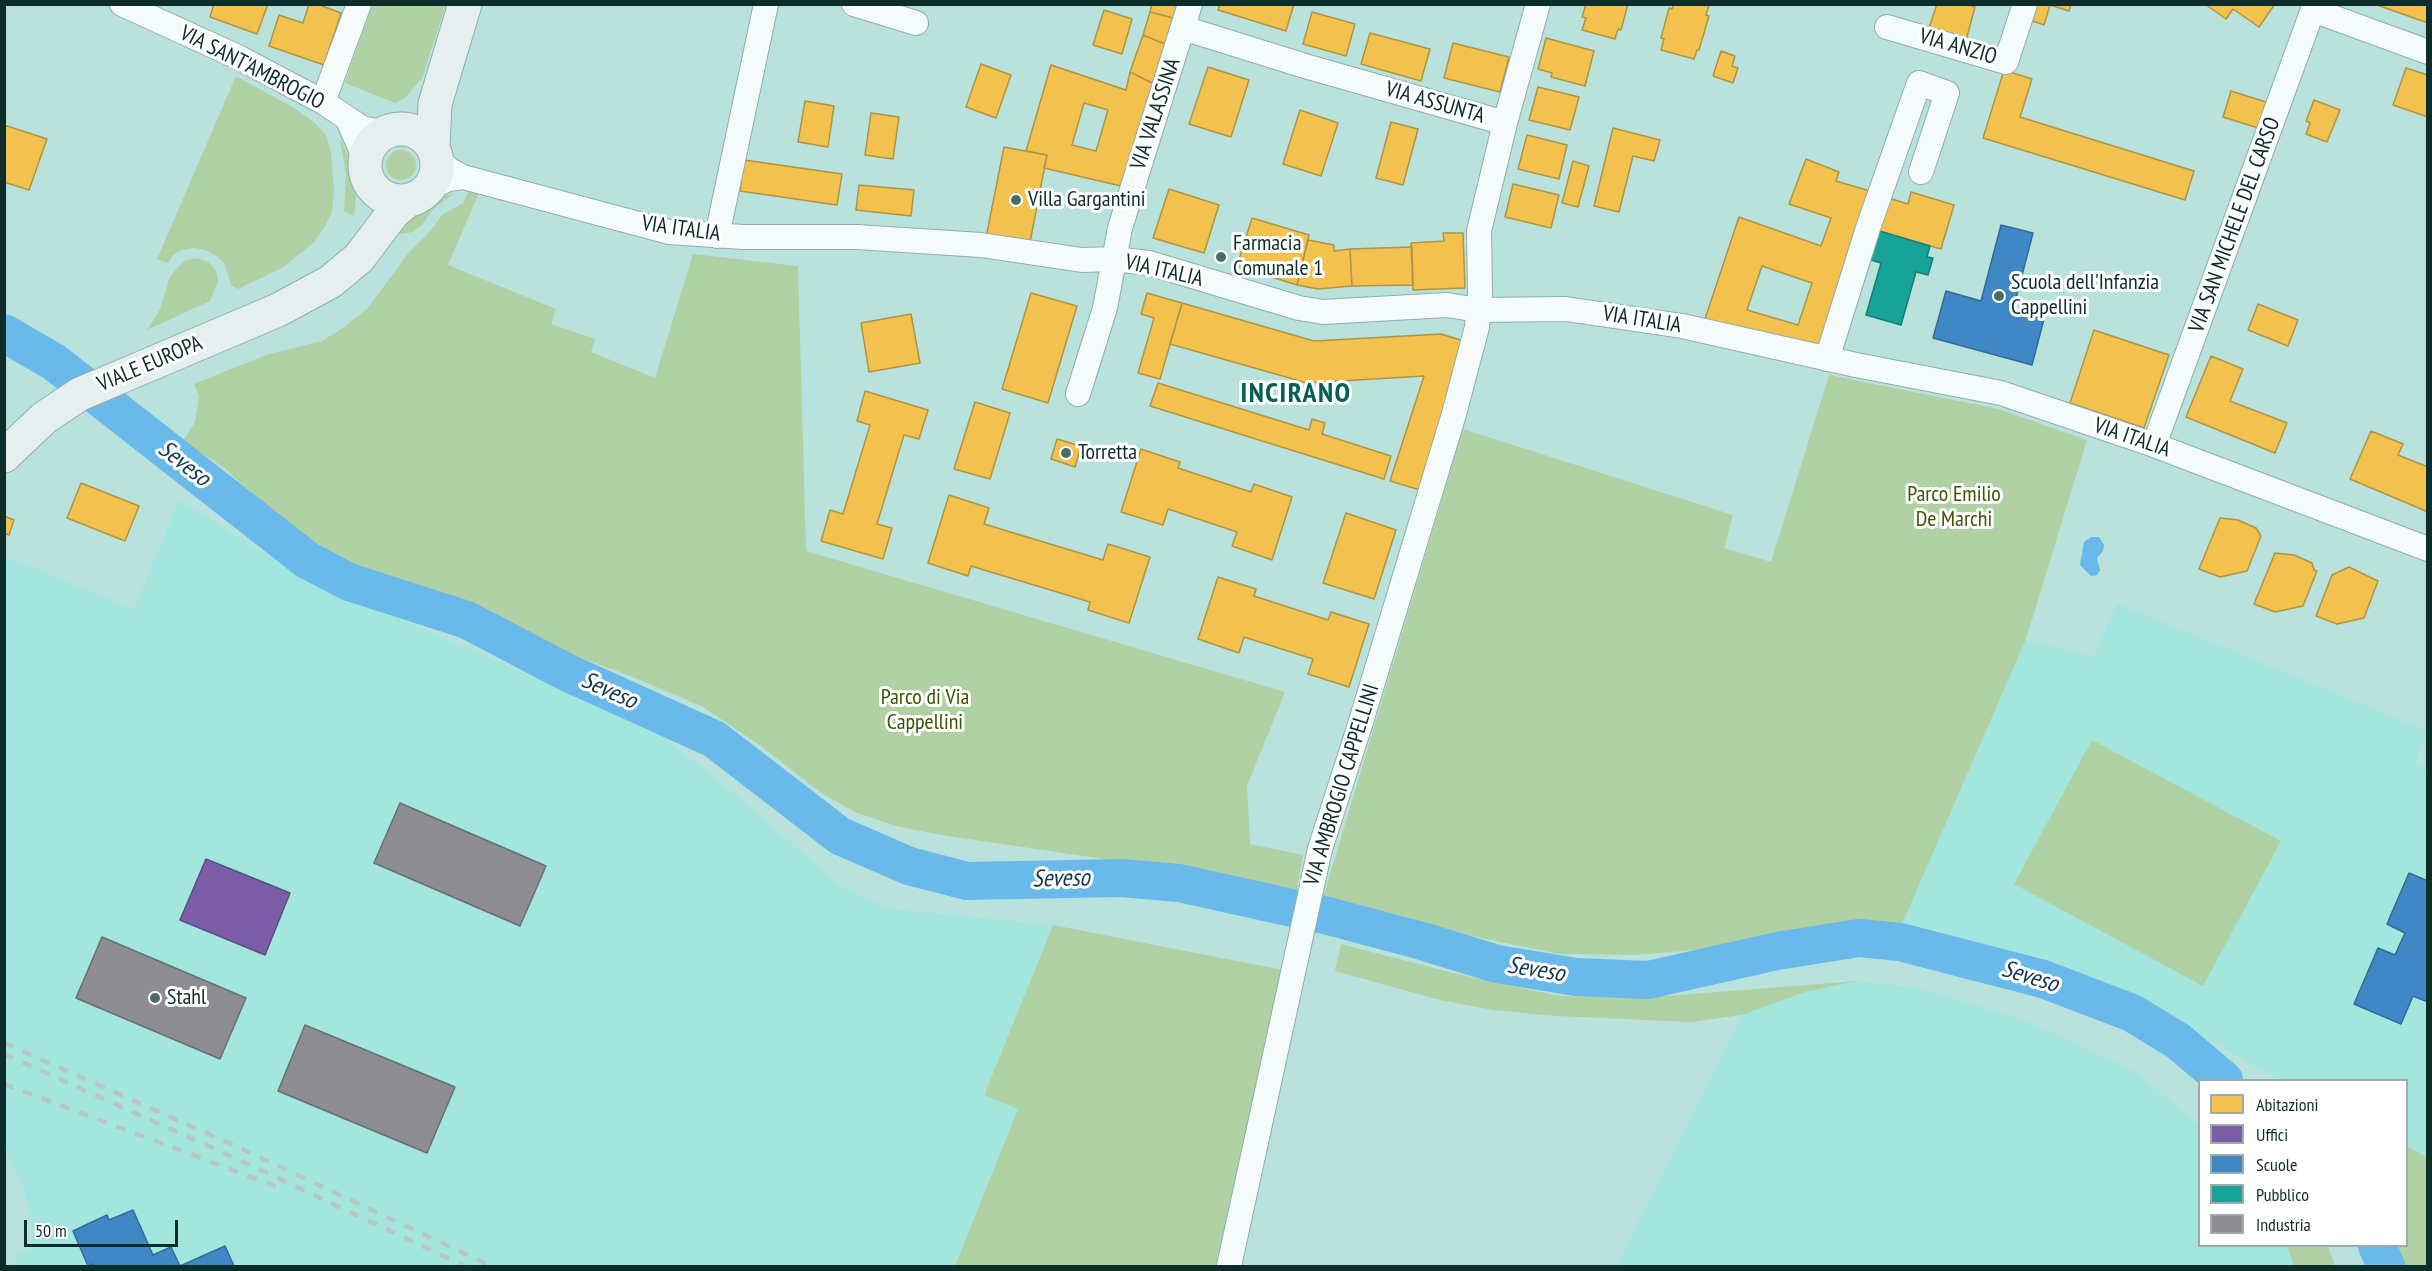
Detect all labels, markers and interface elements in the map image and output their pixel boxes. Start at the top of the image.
street label: VIA SANT'AMBROGIO [175,20,329,116]
street label: VIA ANZIO [1916,23,2000,71]
street label: VIA VALASSINA [1126,55,1186,173]
street label: VIA ASSUNTA [1382,76,1488,130]
street label: VIA SAN MICHELE DEL CARSO [2184,114,2286,336]
place label: Villa Gargantini [1028,187,1146,213]
marker: Villa Gargantini [1009,193,1023,207]
street label: VIA ITALIA [640,210,722,248]
place label: Farmacia Comunale 1 [1233,231,1323,282]
street label: VIA ITALIA [1122,249,1206,293]
marker: Farmacia Comunale 1 [1214,250,1228,264]
place label: Scuola dell'Infanzia Cappellini [2011,270,2159,322]
marker: Scuola dell'Infanzia Cappellini [1992,289,2006,303]
street label: VIA ITALIA [1601,301,1683,339]
street label: VIALE EUROPA [94,330,206,398]
district label: INCIRANO [1240,377,1352,411]
street label: VIA ITALIA [2090,413,2174,463]
water label: Seveso [152,435,216,493]
place label: Torretta [1078,440,1137,466]
marker: Torretta [1059,446,1073,460]
park label: Parco Emilio De Marchi [1907,482,2001,534]
water label: Seveso [577,666,641,716]
street label: VIA AMBROGIO CAPPELLINI [1299,681,1385,889]
park label: Parco di Via Cappellini [881,685,969,736]
water label: Seveso [1032,864,1090,894]
water label: Seveso [1505,951,1567,989]
water label: Seveso [1998,955,2062,999]
place label: Stahl [167,985,206,1011]
marker: Stahl [148,991,162,1005]
legend [2198,1079,2408,1247]
text: Abitazioni [2256,1093,2318,1116]
text: Uffici [2256,1123,2288,1146]
text: Scuole [2256,1153,2297,1176]
text: Pubblico [2256,1183,2309,1206]
scale bar [27,1208,182,1246]
text: Industria [2256,1213,2311,1236]
text: 50 m [35,1219,67,1242]

